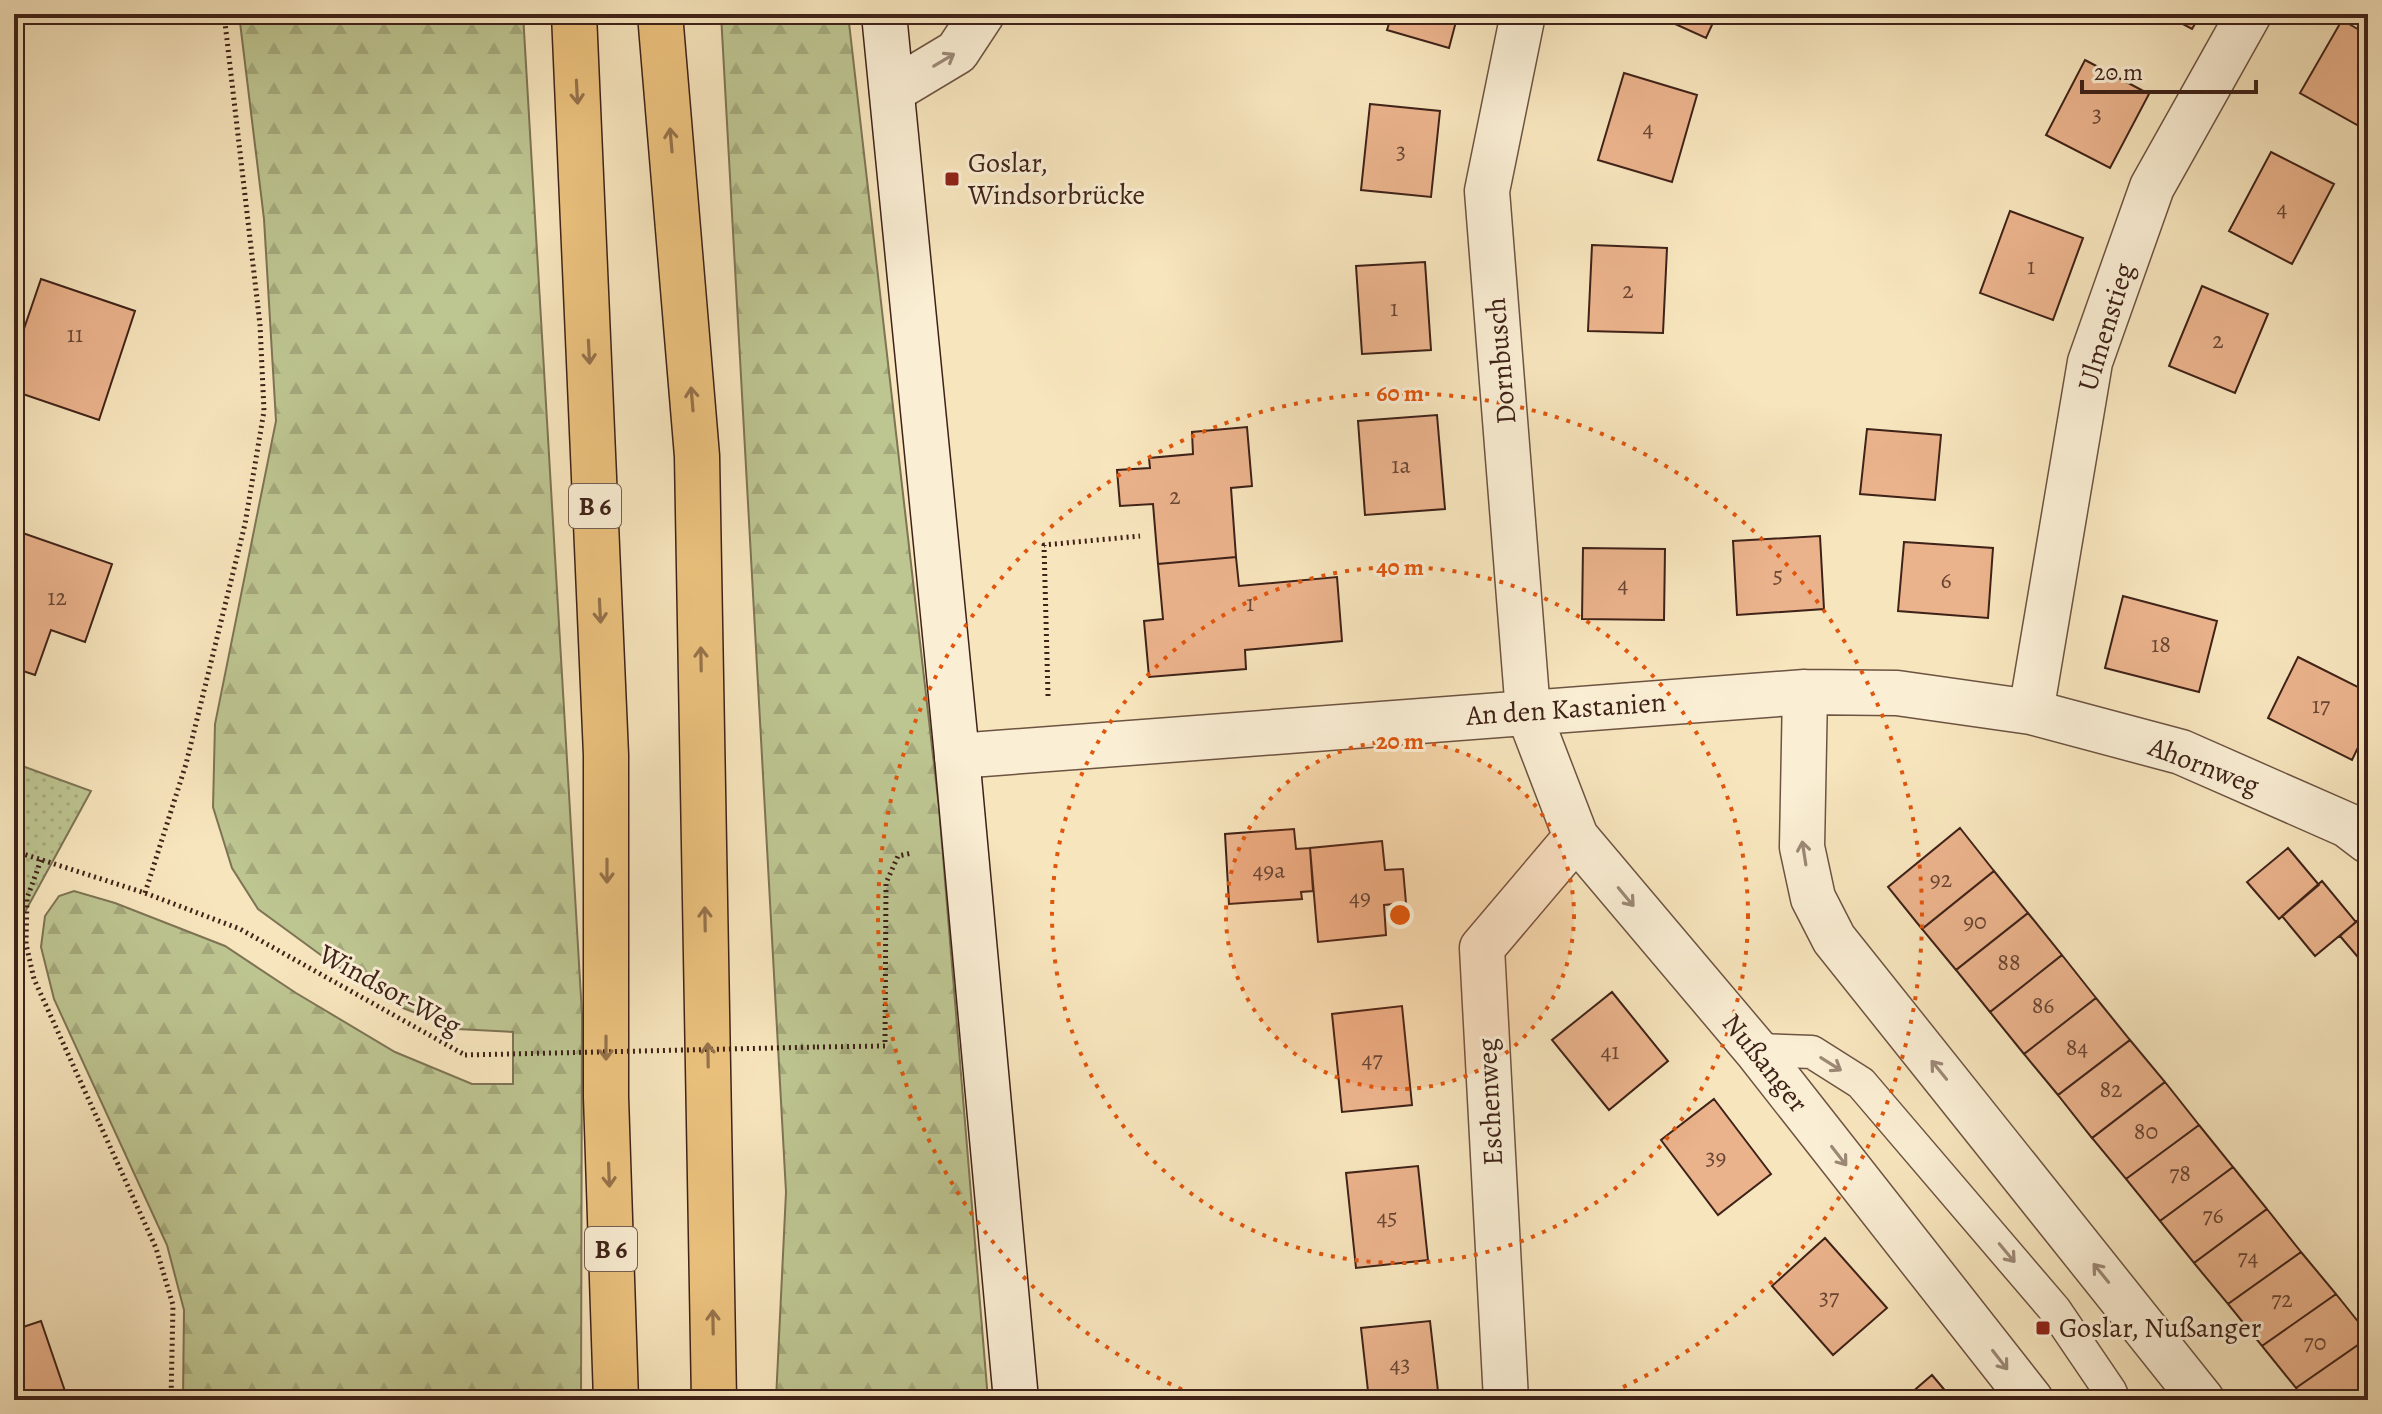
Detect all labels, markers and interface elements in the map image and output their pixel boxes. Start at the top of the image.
scale bar [2082,44,2256,94]
one-way arrow [932,52,955,68]
text: 20 m [2094,56,2143,88]
one-way arrow [570,78,585,105]
house number: 3 [2092,98,2102,130]
house number: 4 [1643,112,1654,144]
one-way arrow [663,127,678,154]
house number: 3 [1396,135,1406,167]
place label: Goslar, Windsorbrücke [967,144,1145,214]
marker: Goslar, Windsorbrücke [943,170,961,188]
house number: 4 [2277,192,2288,224]
house number: 1 [2027,250,2035,282]
street label: Ulmenstieg [2069,258,2143,396]
house number: 2 [1622,274,1634,306]
house number: 1 [1390,292,1398,324]
street label: Dornbusch [1477,296,1525,426]
house number: 11 [67,318,83,350]
house number: 2 [2212,324,2224,356]
one-way arrow [581,338,596,365]
text: 60 m [1376,377,1424,409]
one-way arrow [684,386,699,413]
house number: 1a [1391,449,1412,481]
house number: 2 [1169,480,1181,512]
road number: B 6 [569,484,621,528]
text: 40 m [1376,551,1424,583]
house number: 5 [1773,559,1783,591]
house number: 6 [1940,564,1952,596]
house number: 4 [1618,568,1629,600]
house number: 12 [47,581,67,613]
house number: 1 [1246,587,1254,619]
one-way arrow [593,597,608,624]
house number: 18 [2151,628,2171,660]
one-way arrow [693,646,708,673]
street label: An den Kastanien [1464,683,1667,735]
house number: 17 [2312,689,2331,721]
text: 20 m [1376,725,1424,757]
street label: Ahornweg [2142,727,2265,804]
one-way arrow [1796,841,1811,866]
house number: 49a [1253,854,1286,886]
one-way arrow [599,857,615,884]
house number: 92 [1930,863,1952,895]
house number: 49 [1349,881,1371,913]
one-way arrow [1617,886,1635,907]
centre of rings [1386,901,1414,929]
house number: 90 [1963,905,1987,937]
one-way arrow [698,906,713,933]
street label: Windsor-Weg [311,935,468,1045]
house number: 88 [1997,946,2021,978]
house number: 86 [2032,989,2054,1021]
street label: Nußanger [1713,1005,1817,1121]
house number: 84 [2066,1031,2088,1063]
one-way arrow [598,1034,614,1061]
house number: 41 [1600,1035,1620,1067]
street label: Eschenweg [1468,1037,1512,1167]
one-way arrow [700,1042,716,1069]
house number: 47 [1362,1043,1383,1075]
one-way arrow [1819,1056,1842,1072]
one-way arrow [1930,1060,1948,1081]
house number: 82 [2099,1073,2123,1105]
house number: 80 [2134,1115,2158,1147]
house number: 39 [1706,1141,1726,1173]
one-way arrow [1830,1145,1848,1166]
house number: 78 [2169,1157,2191,1189]
one-way arrow [601,1161,616,1188]
house number: 76 [2202,1199,2224,1231]
house number: 45 [1376,1201,1398,1233]
road number: B 6 [585,1227,637,1271]
house number: 74 [2238,1241,2259,1273]
one-way arrow [1998,1242,2016,1263]
one-way arrow [2092,1264,2110,1284]
house number: 37 [1819,1281,1840,1313]
house number: 72 [2271,1283,2293,1315]
one-way arrow [705,1309,720,1336]
place label: Goslar, Nußanger [2059,1309,2262,1347]
marker: Goslar, Nußanger [2034,1319,2052,1337]
house number: 70 [2304,1326,2326,1358]
house number: 43 [1390,1348,1410,1380]
one-way arrow [1991,1349,2008,1370]

